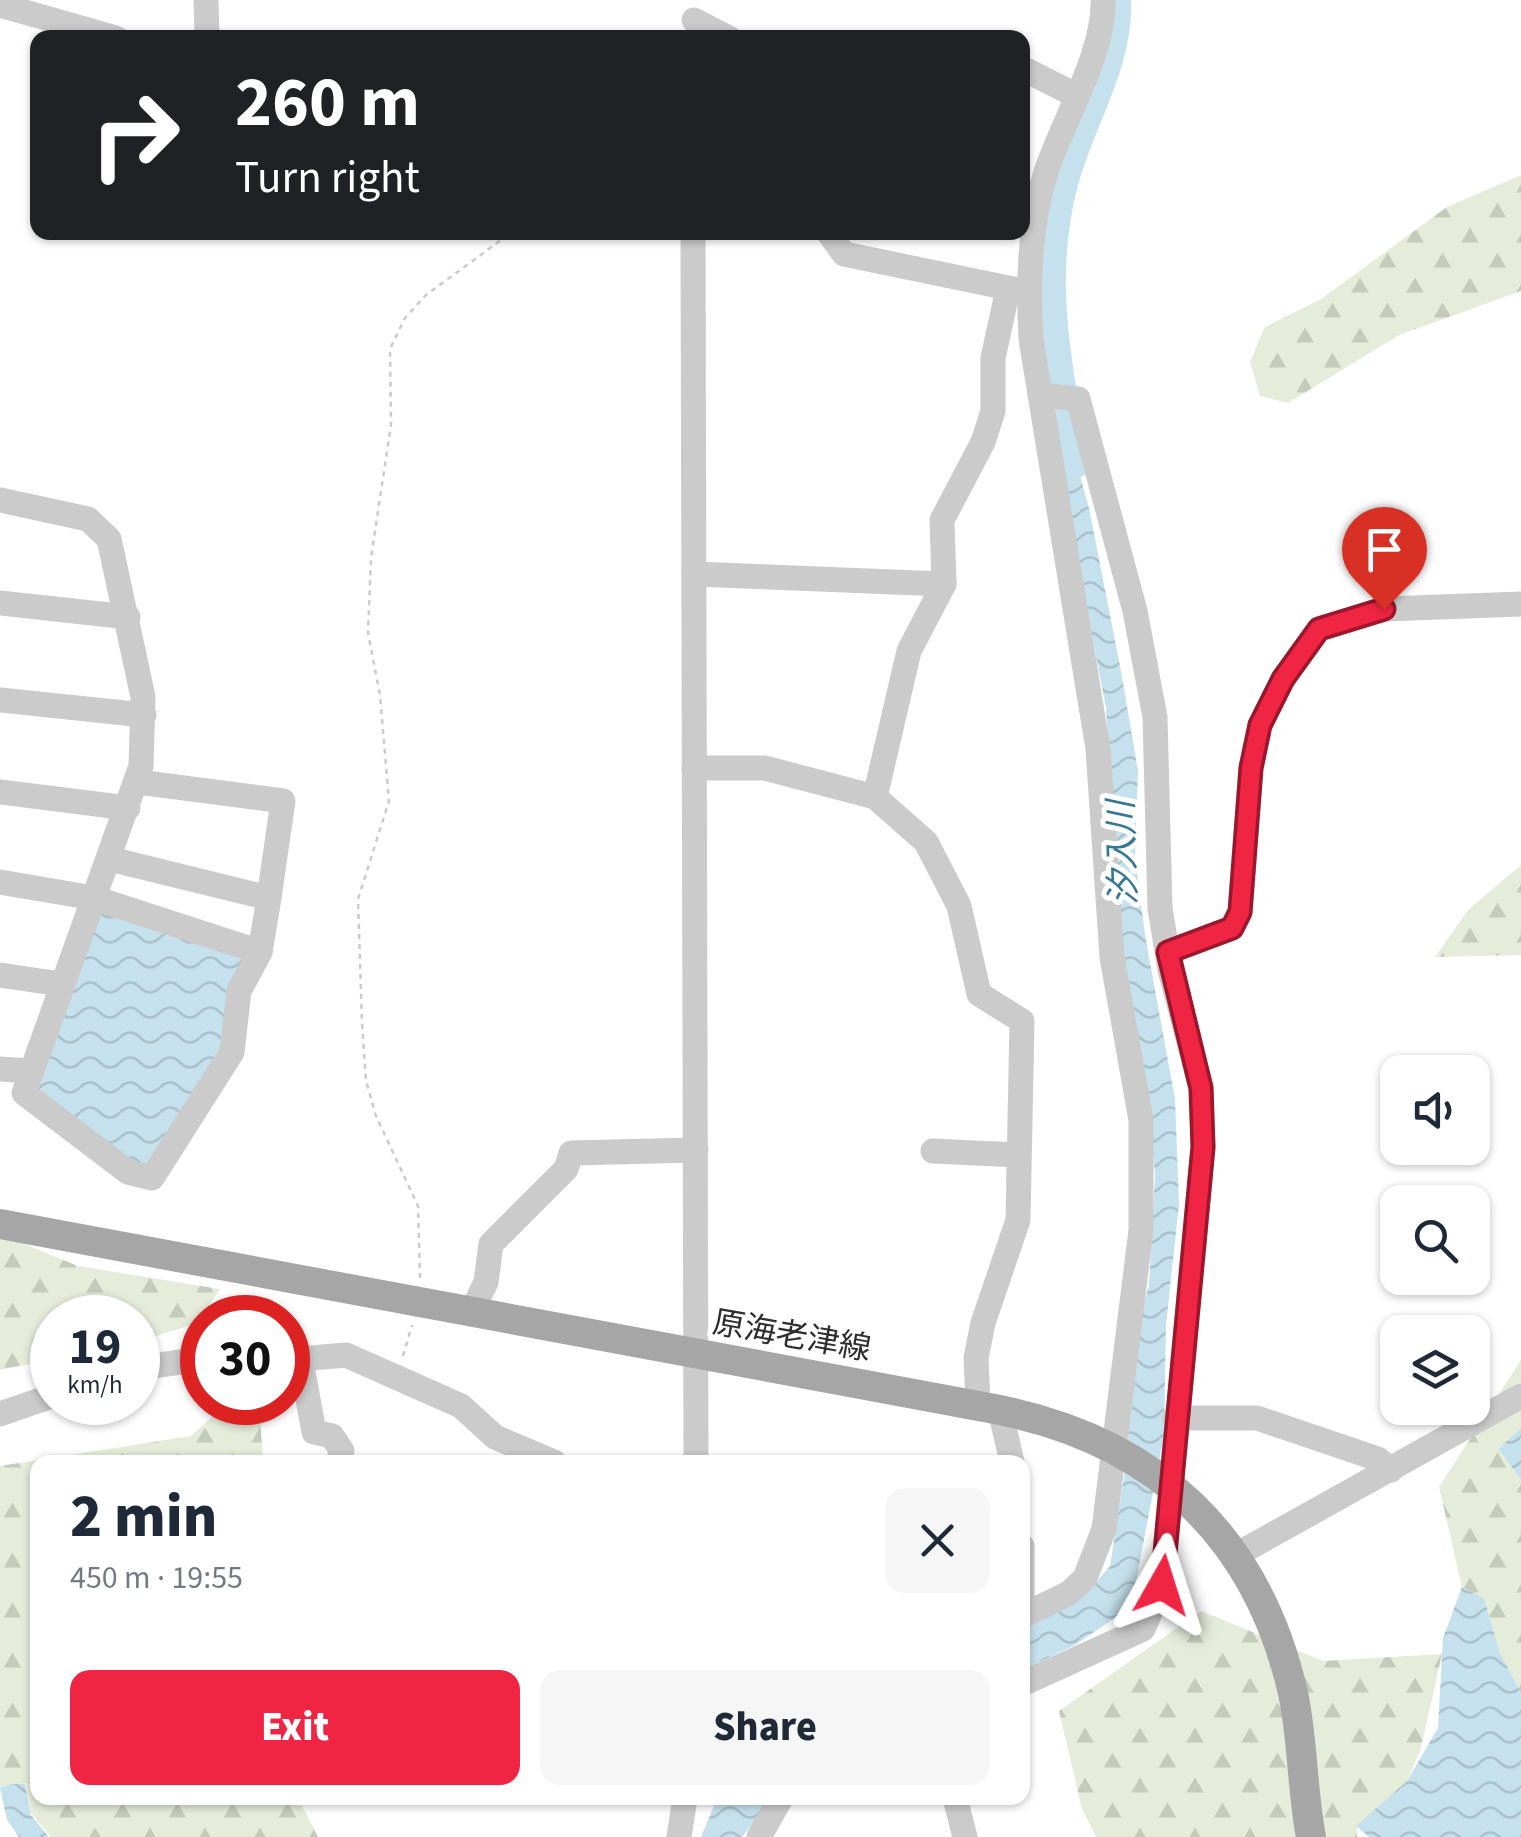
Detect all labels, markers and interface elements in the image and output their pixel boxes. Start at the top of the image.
text: 260 m [235,53,420,153]
icon: right [70,70,200,200]
text: Turn right [235,146,420,210]
pin [1342,507,1427,610]
icon: arrive [1357,522,1412,577]
water label: 汐入川 [1096,796,1150,906]
map controls [1380,1055,1490,1425]
button: sound [1380,1055,1490,1165]
button: search [1380,1185,1490,1295]
speed limit sign: 30 [180,1295,310,1425]
street label: 原海老津線 [709,1299,875,1373]
text: 19 [69,1312,121,1383]
button: layers [1380,1315,1490,1425]
text: km/h [67,1367,123,1403]
text: 2 min [70,1475,217,1560]
button: close [885,1488,990,1593]
position arrow [1110,1533,1214,1637]
text: 450 m · 19:55 [70,1555,243,1601]
button: Exit [70,1670,520,1785]
button: Share [540,1670,990,1785]

